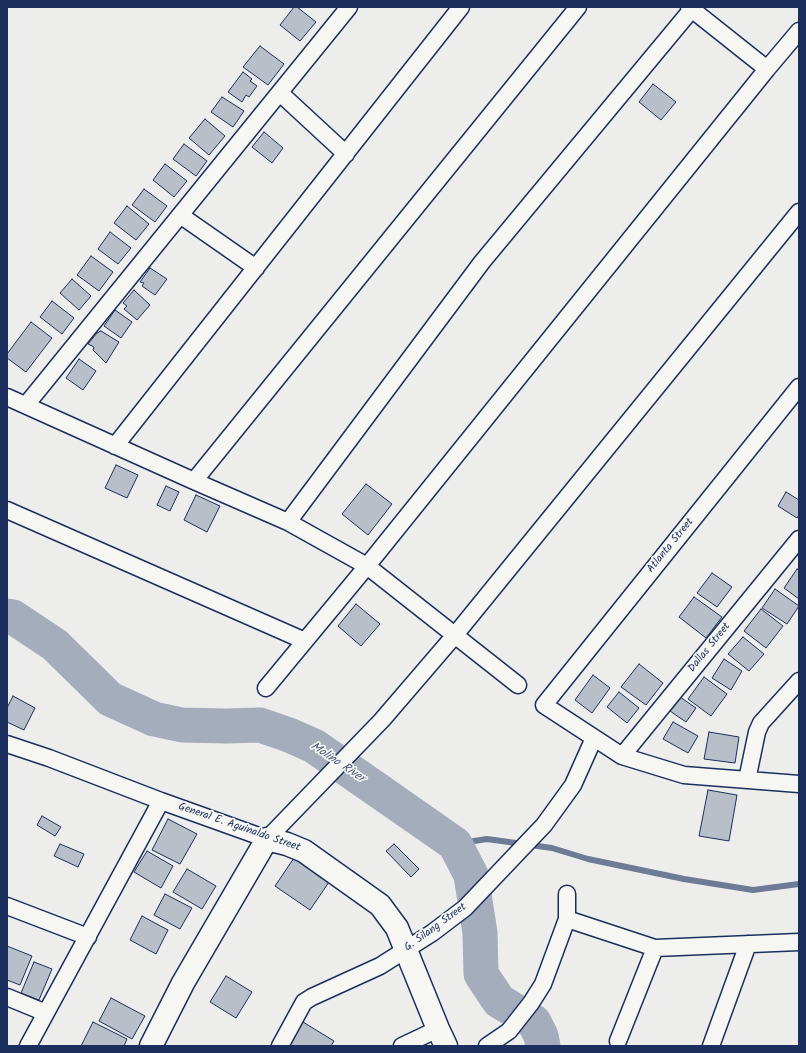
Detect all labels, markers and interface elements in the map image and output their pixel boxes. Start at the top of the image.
street label: Atlanta Street [645,516,697,576]
street label: Dallas Street [686,621,734,675]
water label: Molino River [307,740,367,786]
street label: General E. Aguinaldo Street [176,801,302,855]
street label: G. Silang Street [402,901,470,955]

